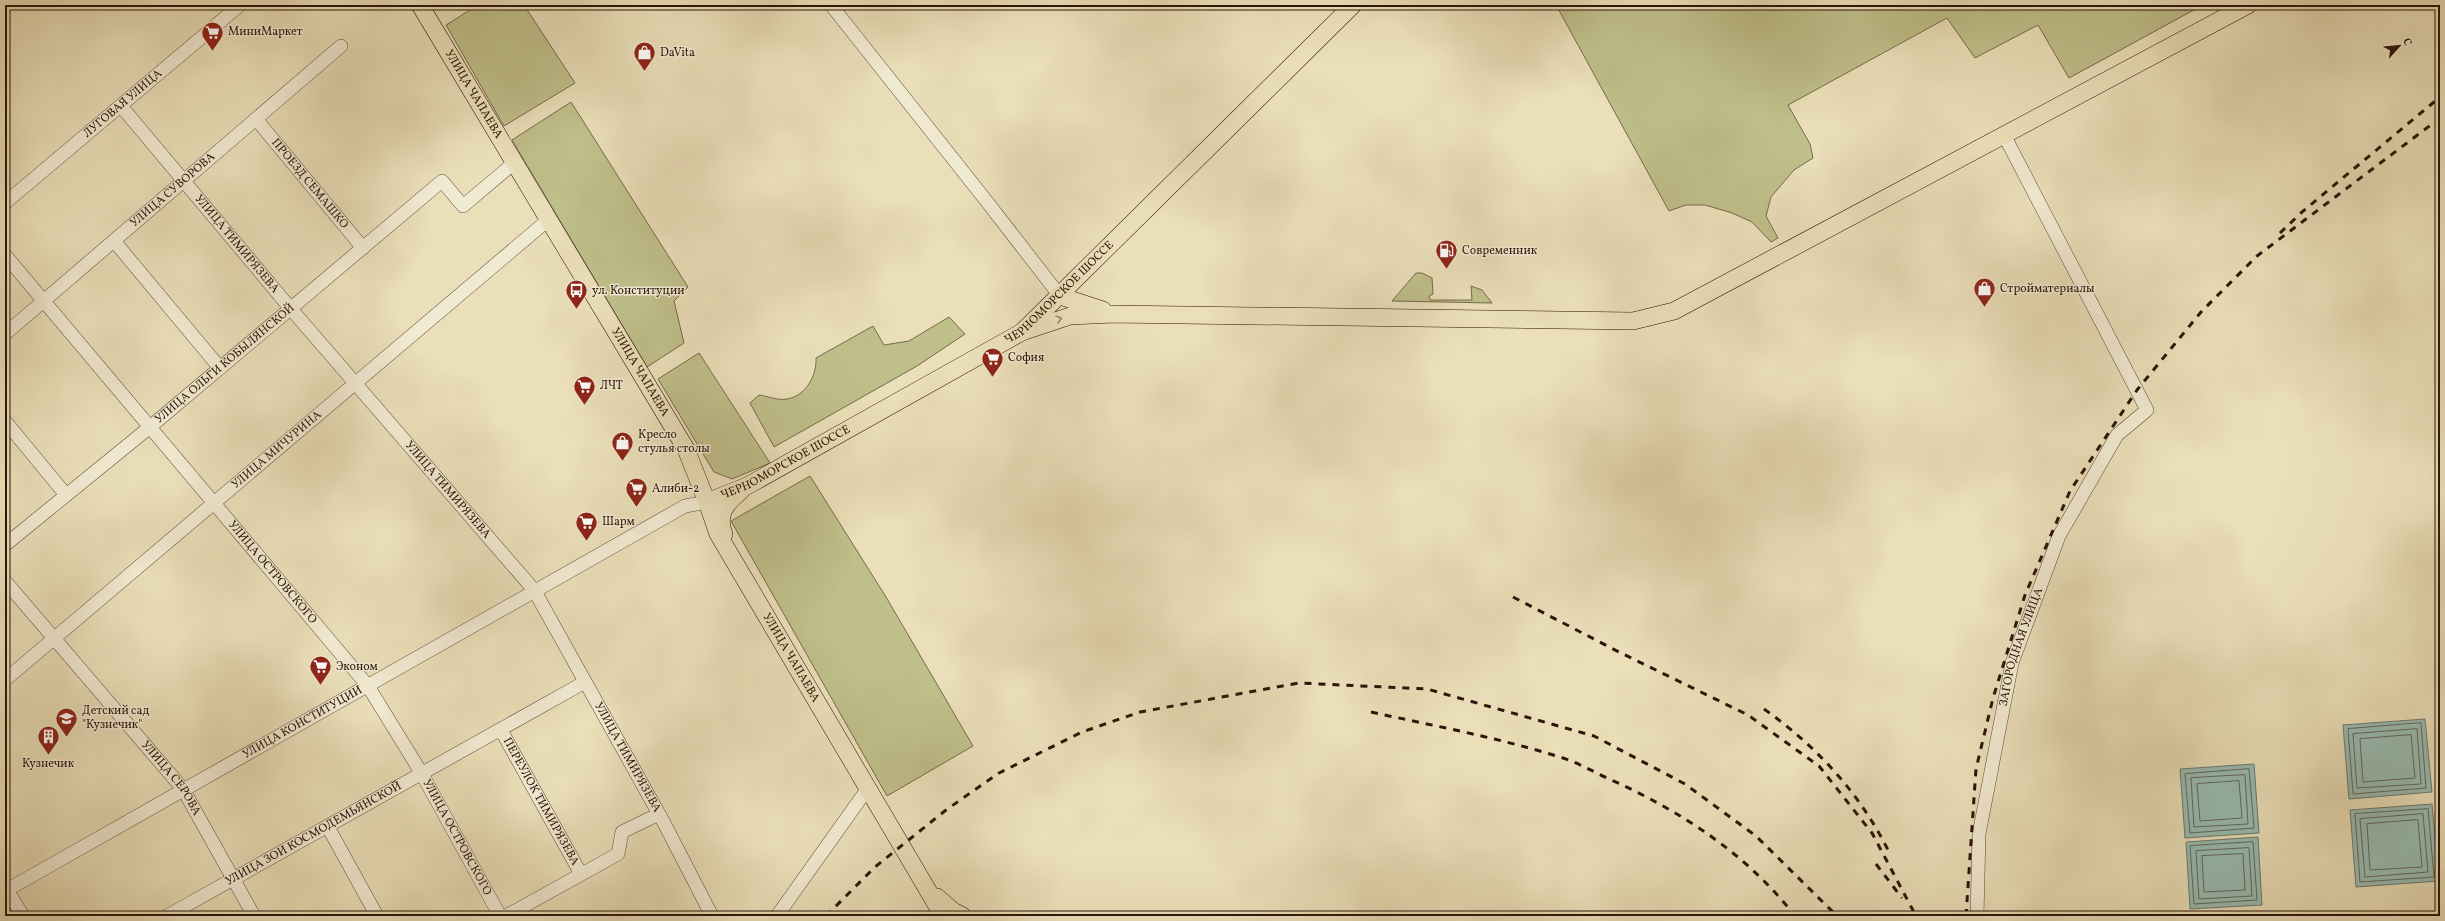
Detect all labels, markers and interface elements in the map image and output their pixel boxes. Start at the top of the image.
supermarket icon: МиниМаркет [200,19,226,52]
place label: МиниМаркет [228,24,303,40]
north arrow [2379,26,2419,66]
text: С [2398,36,2415,49]
shop icon: DaVita [631,40,657,73]
place label: DaVita [660,45,695,61]
street label: УЛИЦА ЧАПАЕВА [441,47,507,142]
street label: ЛУГОВАЯ УЛИЦА [80,66,166,142]
street label: ПРОЕЗД СЕМАШКО [267,135,352,232]
street label: УЛИЦА СУВОРОВА [127,149,219,231]
street label: УЛИЦА ТИМИРЯЗЕВА [191,191,283,297]
street label: ЧЕРНОМОРСКОЕ ШОССЕ [1002,238,1117,348]
fuel station icon: Современник [1434,238,1460,271]
place label: Современник [1462,243,1538,259]
shop icon: Стройматериалы [1972,276,1998,309]
bus stop icon: ул. Конституции [564,278,590,311]
place label: Стройматериалы [2000,281,2095,297]
place label: ул. Конституции [592,283,685,299]
street label: УЛИЦА ОЛЬГИ КОБЫЛЯНСКОЙ [152,300,298,427]
one-way arrow [1055,315,1062,324]
street label: УЛИЦА ЧАПАЕВА [607,325,673,420]
supermarket icon: София [980,345,1006,378]
place label: София [1008,350,1044,366]
supermarket icon: ЛЧТ [571,373,597,406]
place label: ЛЧТ [600,378,623,394]
street label: УЛИЦА МИЧУРИНА [228,407,325,493]
street label: ЧЕРНОМОРСКОЕ ШОССЕ [718,422,853,504]
place label: Кресло стулья столы [638,427,710,457]
shop icon: Кресло стулья столы [609,429,635,462]
street label: УЛИЦА ТИМИРЯЗЕВА [401,438,494,542]
supermarket icon: Алиби-2 [624,476,650,509]
place label: Алиби-2 [652,481,699,497]
supermarket icon: Шарм [573,509,599,542]
place label: Шарм [602,514,635,530]
street label: УЛИЦА ОСТРОВСКОГО [224,517,321,628]
street label: ЗАГОРОДНАЯ УЛИЦА [1996,585,2047,708]
street label: УЛИЦА ЧАПАЕВА [758,610,824,706]
supermarket icon: Эконом [308,654,334,687]
place label: Эконом [336,659,378,675]
street label: УЛИЦА КОНСТИТУЦИИ [240,682,365,763]
street label: УЛИЦА ТИМИРЯЗЕВА [590,699,665,816]
place label: Детский сад "Кузнечик" [82,703,149,733]
school or university icon: Детский сад "Кузнечик" [53,705,79,738]
building icon: Кузнечик [35,724,61,757]
street label: ПЕРЕУЛОК ТИМИРЯЗЕВА [499,735,583,869]
street label: УЛИЦА СЕРОВА [137,737,205,819]
place label: Кузнечик [22,756,75,772]
street label: УЛИЦА ОСТРОВСКОГО [418,776,495,899]
street label: УЛИЦА ЗОИ КОСМОДЕМЬЯНСКОЙ [223,777,405,890]

